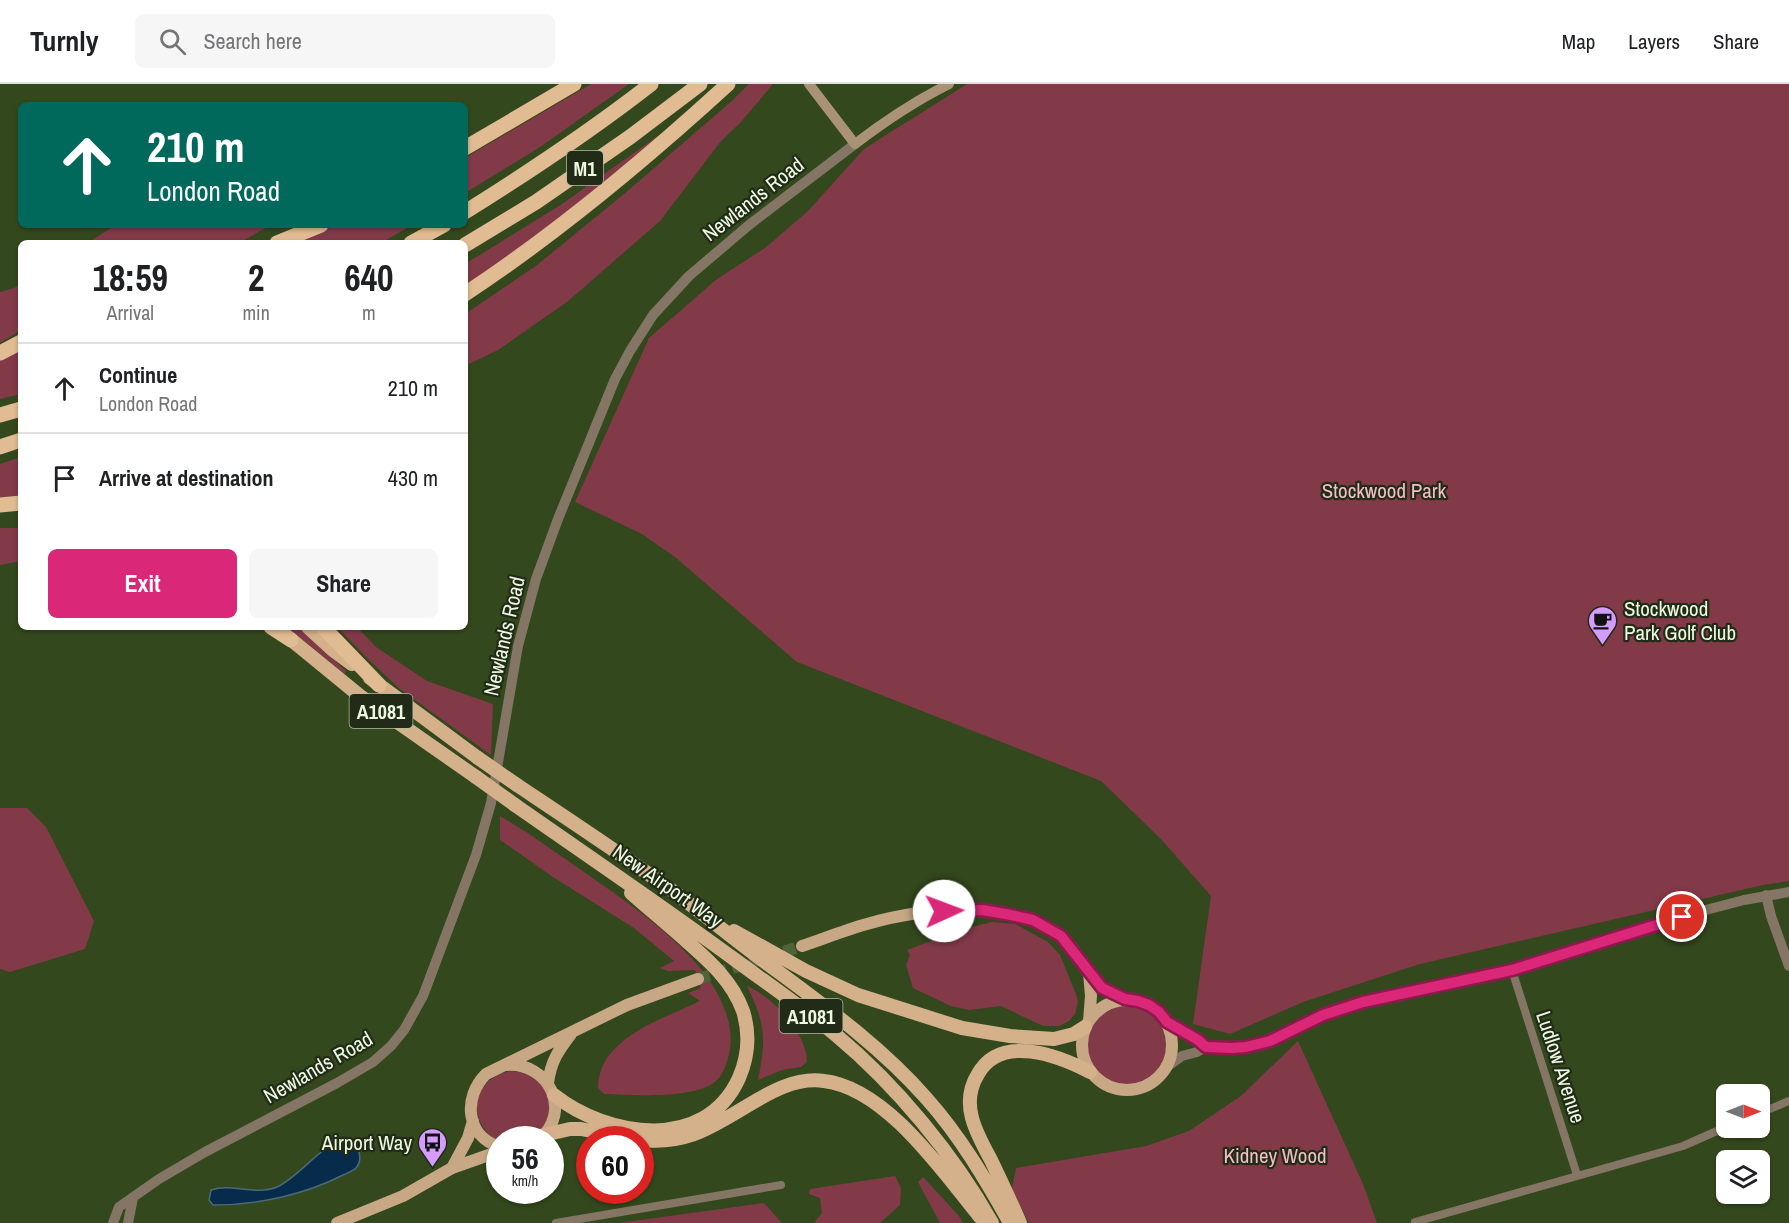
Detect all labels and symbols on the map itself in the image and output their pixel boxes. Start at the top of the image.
street label: Newlands Road [696,150,810,248]
road number: M1 [567,151,603,185]
park label: Stockwood Park [1322,476,1447,505]
street label: Newlands Road [476,574,532,698]
place label: Stockwood Park Golf Club [1624,594,1736,647]
cafe icon: Stockwood Park Golf Club [1587,604,1619,646]
road number: A1081 [350,694,412,728]
street label: New Airport Way [607,837,729,935]
position arrow [912,879,976,943]
pin [1656,891,1707,942]
road number: A1081 [780,999,842,1033]
street label: Ludlow Avenue [1529,1007,1593,1127]
street label: Newlands Road [258,1024,378,1110]
north arrow [1716,1084,1770,1138]
bus stop icon: Airport Way [417,1126,449,1168]
speed limit sign: 60 [576,1126,654,1204]
place label: Airport Way [321,1128,412,1157]
park label: Kidney Wood [1223,1141,1327,1170]

